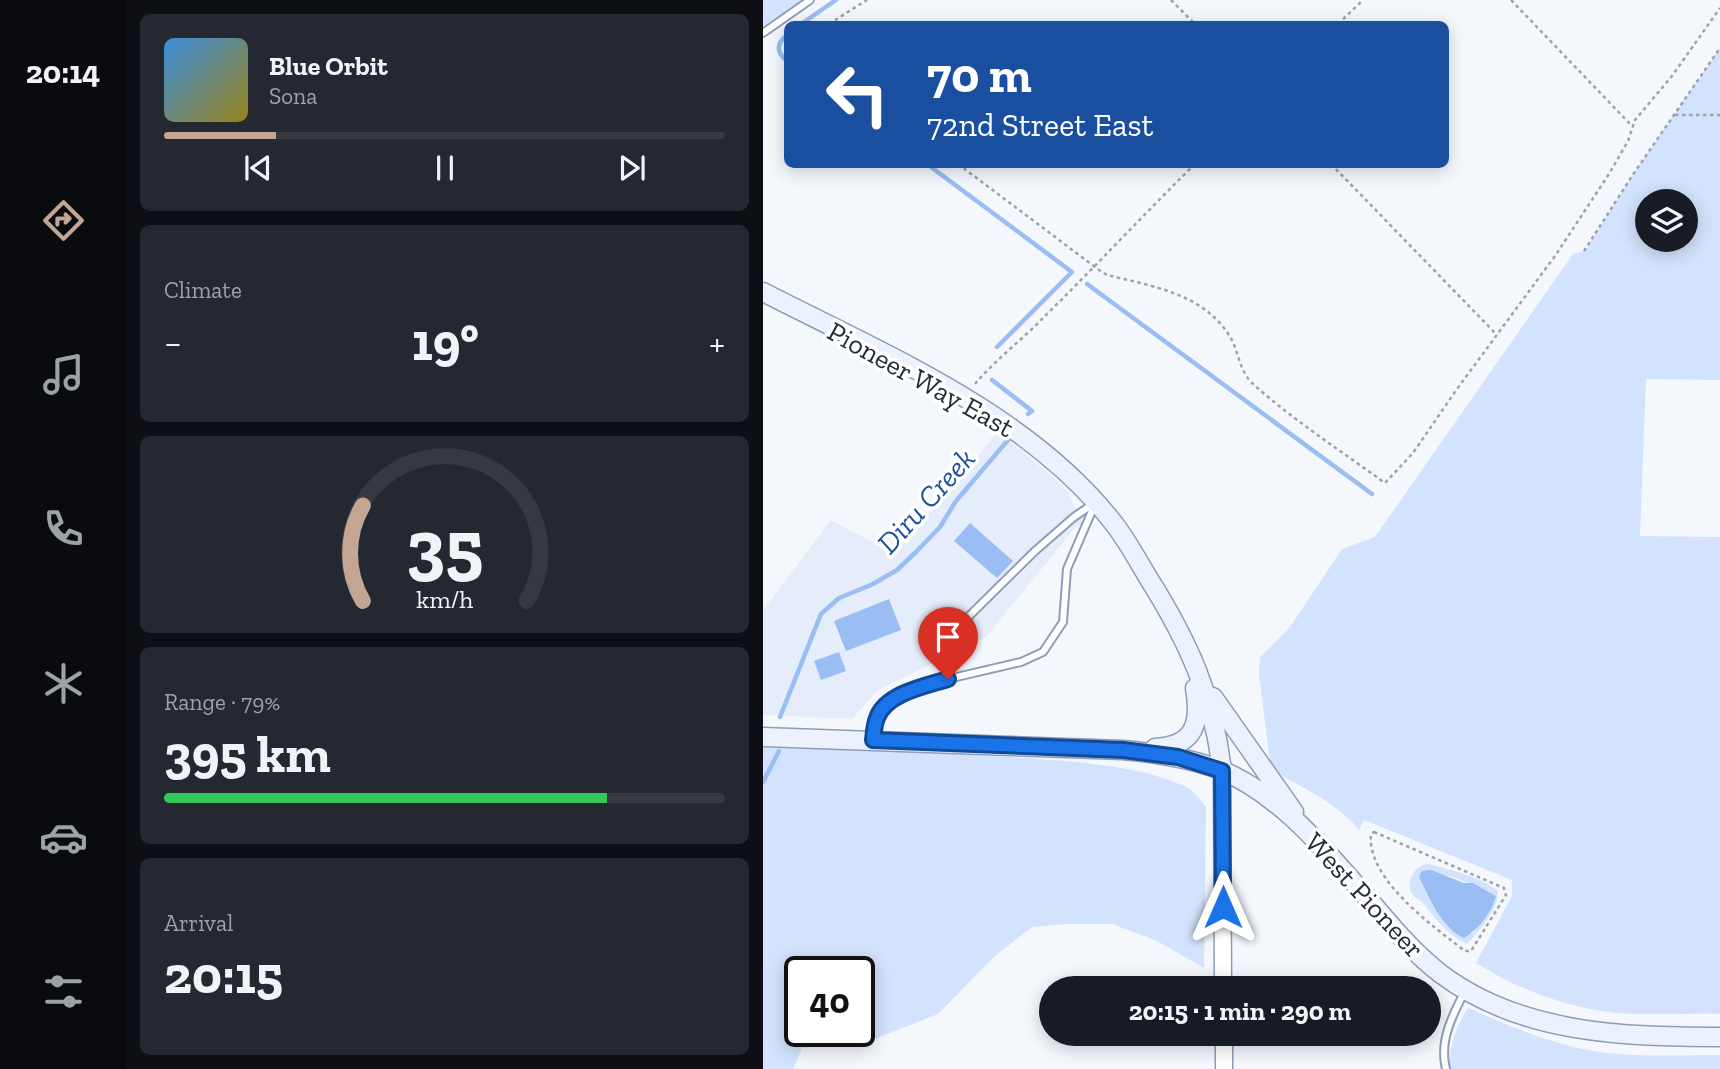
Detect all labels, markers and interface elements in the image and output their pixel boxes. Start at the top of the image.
text: 70 m [927,46,1032,105]
icon: left [812,49,903,140]
text: Blue Orbit [269,50,388,82]
text: 20:14 [26,53,100,91]
text: Sona [269,82,317,110]
text: 72nd Street East [927,106,1153,144]
icon: previous [239,149,277,187]
icon: pause [426,149,464,187]
icon: next [613,149,651,187]
map controls [1635,189,1698,252]
button: layers [1635,189,1698,252]
icon: directions [39,196,88,245]
text: Climate [164,276,242,304]
text: 19° [412,311,479,373]
street label: Pioneer Way East [822,315,1020,445]
text: − [164,320,182,366]
text: + [709,320,725,366]
icon: music [39,350,88,399]
water label: Diru Creek [869,441,983,561]
text: 35 [406,502,483,590]
icon: phone [39,504,88,553]
text: km/h [416,583,473,613]
pin [918,607,978,679]
icon: arrive [929,618,967,656]
icon: climate [39,659,88,708]
text: Range · 79% [164,688,280,716]
text: 395 km [164,723,331,785]
icon: car [39,813,88,862]
street label: West Pioneer [1298,826,1431,965]
position arrow [1186,870,1260,944]
text: Arrival [164,909,233,937]
text: 20:15 [164,944,283,1006]
speed limit sign: 40 [784,956,875,1047]
icon: filters [39,967,88,1016]
text: 20:15 · 1 min · 290 m [1129,995,1351,1027]

